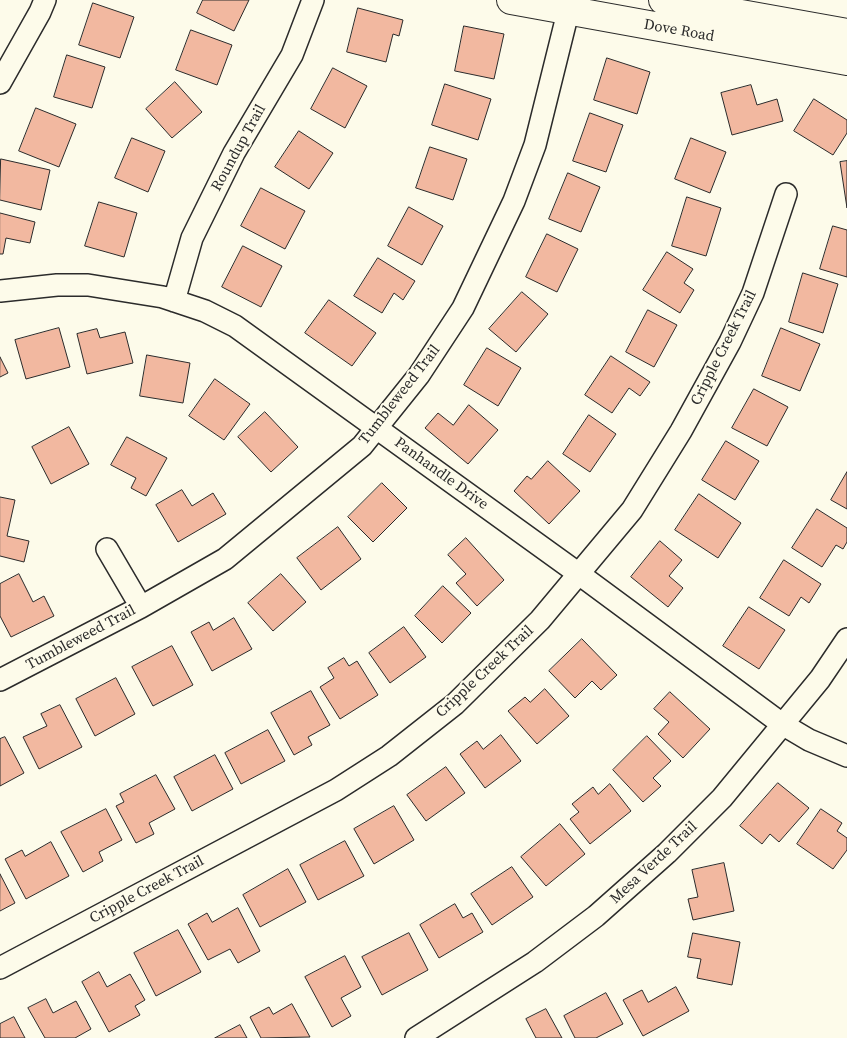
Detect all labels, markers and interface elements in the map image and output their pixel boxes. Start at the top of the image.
street label: Dove Road [642,16,716,46]
street label: Roundup Trail [208,102,270,194]
street label: Cripple Creek Trail [687,287,761,409]
street label: Tumbleweed Trail [356,342,444,448]
street label: Panhandle Drive [391,434,491,514]
street label: Tumbleweed Trail [23,602,139,674]
street label: Cripple Creek Trail [432,622,538,722]
street label: Mesa Verde Trail [607,818,701,908]
street label: Cripple Creek Trail [87,852,207,928]

